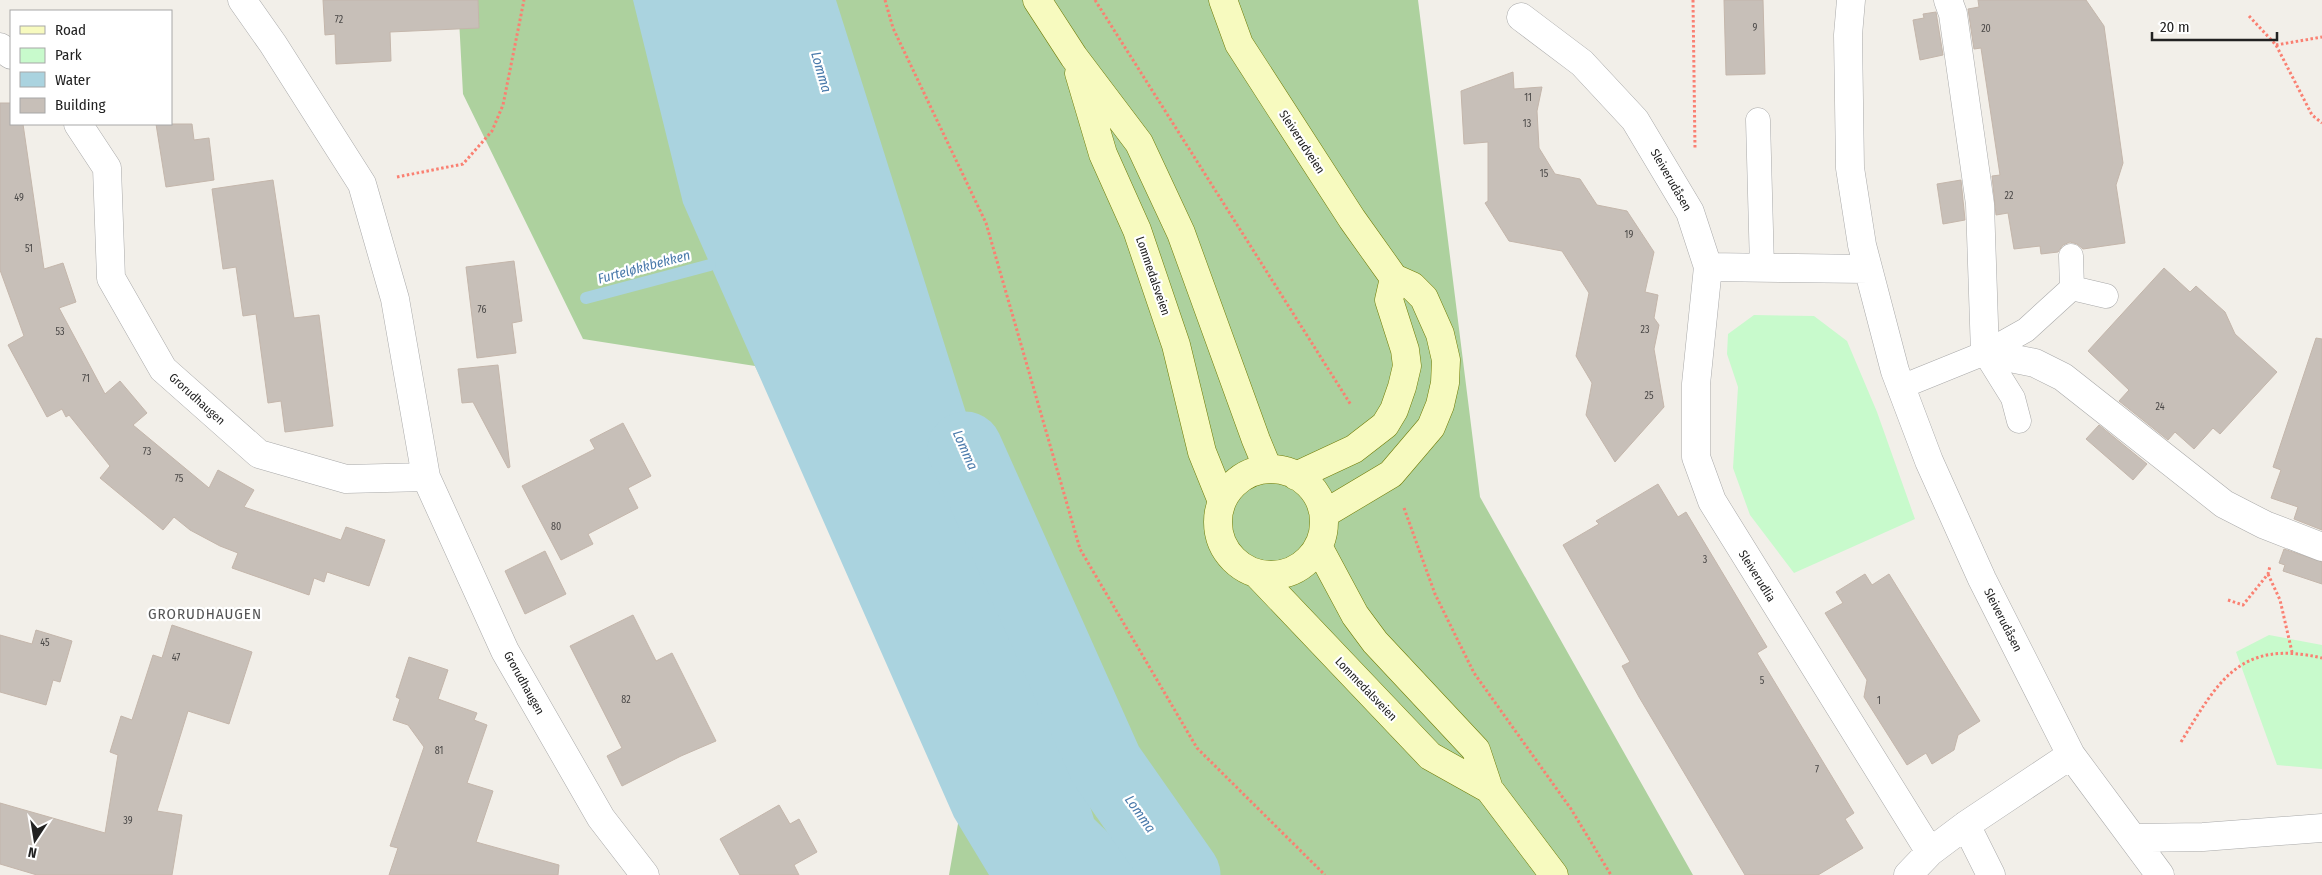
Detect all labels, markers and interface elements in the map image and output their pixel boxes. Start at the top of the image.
legend [10,10,172,125]
scale bar [2152,10,2277,42]
house number: 72 [335,14,344,26]
text: 20 m [2160,18,2190,36]
text: Road [55,21,86,39]
house number: 9 [1753,22,1758,34]
house number: 20 [1981,23,1991,35]
text: Park [55,46,82,64]
water label: Lomma [807,50,835,94]
text: Water [55,71,91,89]
house number: 11 [1524,92,1532,104]
text: Building [55,96,106,114]
street label: Sleiverudveien [1276,108,1328,176]
house number: 13 [1523,118,1532,130]
street label: Sleiverudåsen [1648,146,1694,214]
house number: 15 [1540,168,1549,180]
house number: 22 [2005,190,2014,202]
house number: 49 [14,192,24,204]
house number: 19 [1625,229,1634,241]
street label: Lommedalsveien [1133,235,1173,317]
house number: 51 [25,243,33,255]
water label: Furteløkkbekken [596,246,692,288]
house number: 76 [478,304,486,316]
house number: 23 [1641,324,1650,336]
house number: 53 [55,326,65,338]
street label: Grorudhaugen [166,370,228,428]
house number: 71 [82,373,90,385]
house number: 25 [1645,390,1654,402]
house number: 24 [2155,401,2165,413]
water label: Lomma [949,427,981,473]
house number: 73 [143,446,152,458]
house number: 75 [175,473,184,485]
house number: 80 [551,521,561,533]
street label: Sleiverudlia [1736,548,1778,604]
house number: 3 [1703,554,1708,566]
street label: Sleiverudåsen [1981,586,2025,654]
district label: GRORUDHAUGEN [148,605,262,623]
house number: 45 [40,637,50,649]
street label: Grorudhaugen [501,649,547,717]
house number: 47 [172,652,180,664]
street label: Lommedalsveien [1332,654,1400,724]
house number: 5 [1760,675,1765,687]
house number: 82 [621,694,631,706]
house number: 1 [1877,695,1881,707]
house number: 81 [435,745,443,757]
house number: 7 [1815,764,1819,776]
water label: Lomma [1121,792,1159,836]
north arrow [10,815,60,865]
house number: 39 [123,815,133,827]
text: N [27,843,38,861]

